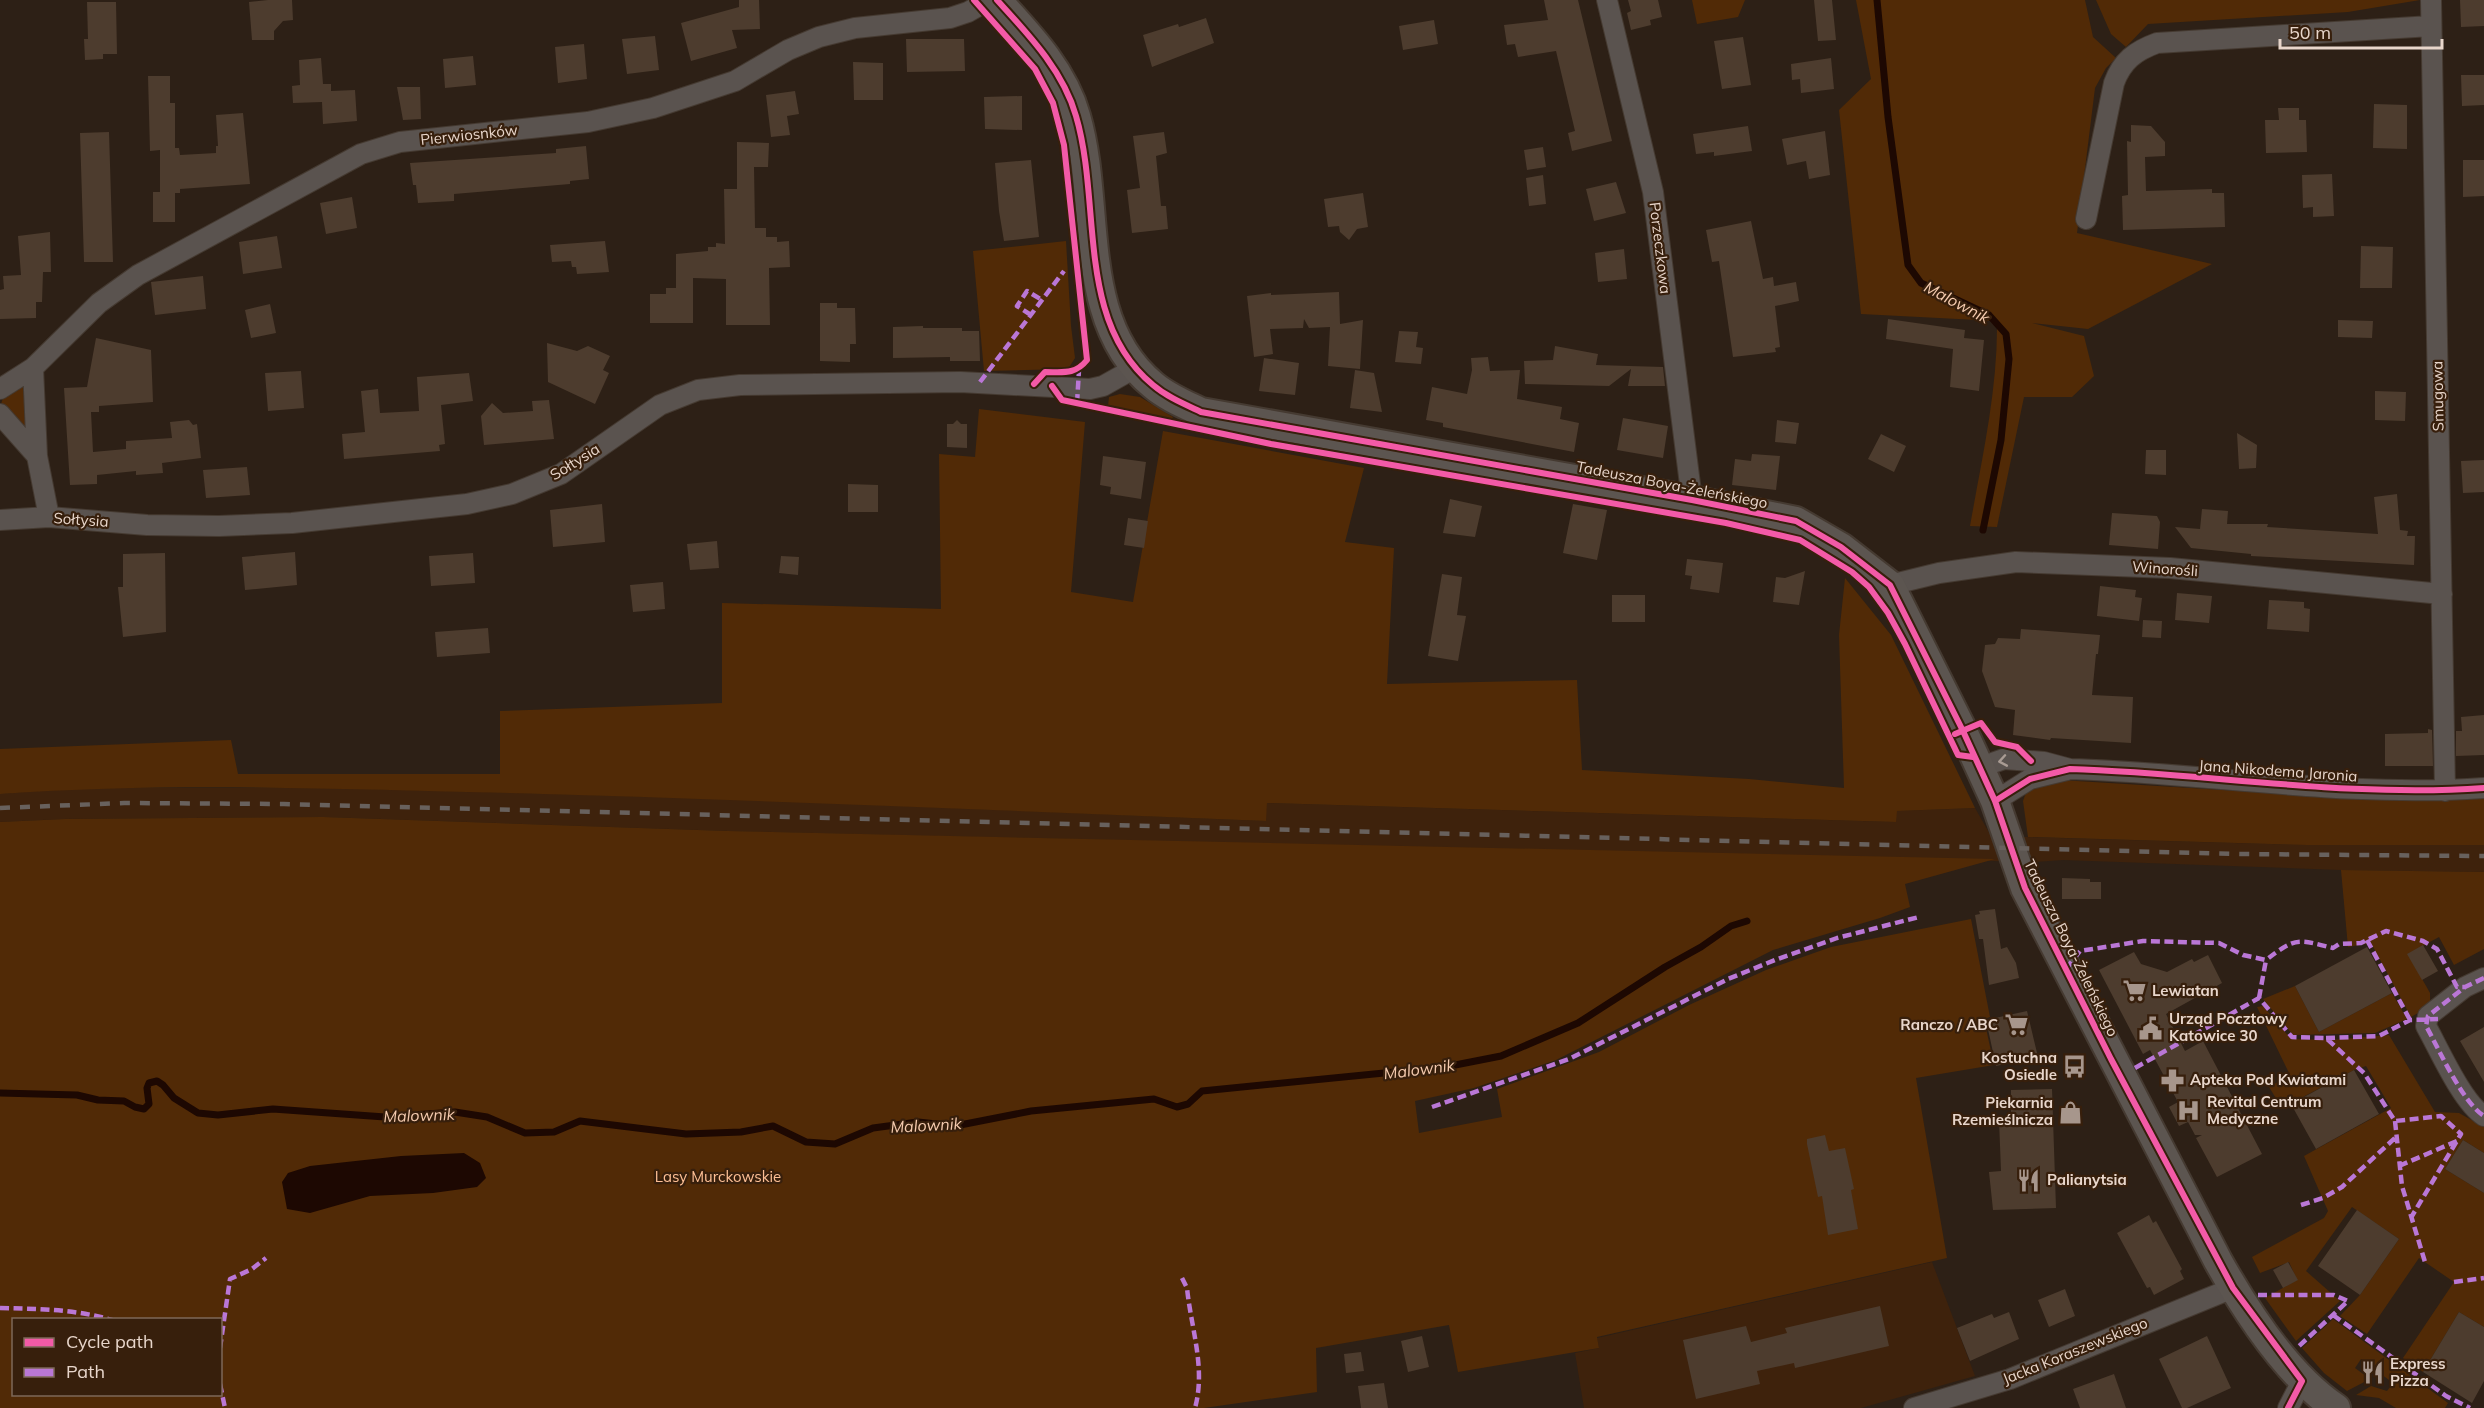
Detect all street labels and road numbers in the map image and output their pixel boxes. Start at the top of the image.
street label: Pierwiosnków [419,120,519,149]
street label: Porzeczkowa [1645,201,1676,295]
street label: Smugowa [2427,361,2448,431]
street label: Sołtysia [546,439,603,484]
street label: Tadeusza Boya-Żeleńskiego [1575,457,1769,512]
street label: Sołtysia [53,508,109,531]
street label: Winorośli [2131,557,2199,580]
street label: Jana Nikodema Jaronia [2198,755,2358,786]
street label: Tadeusza Boya-Żeleńskiego [2020,856,2123,1039]
street label: Jacka Koraszewskiego [2000,1313,2150,1388]

